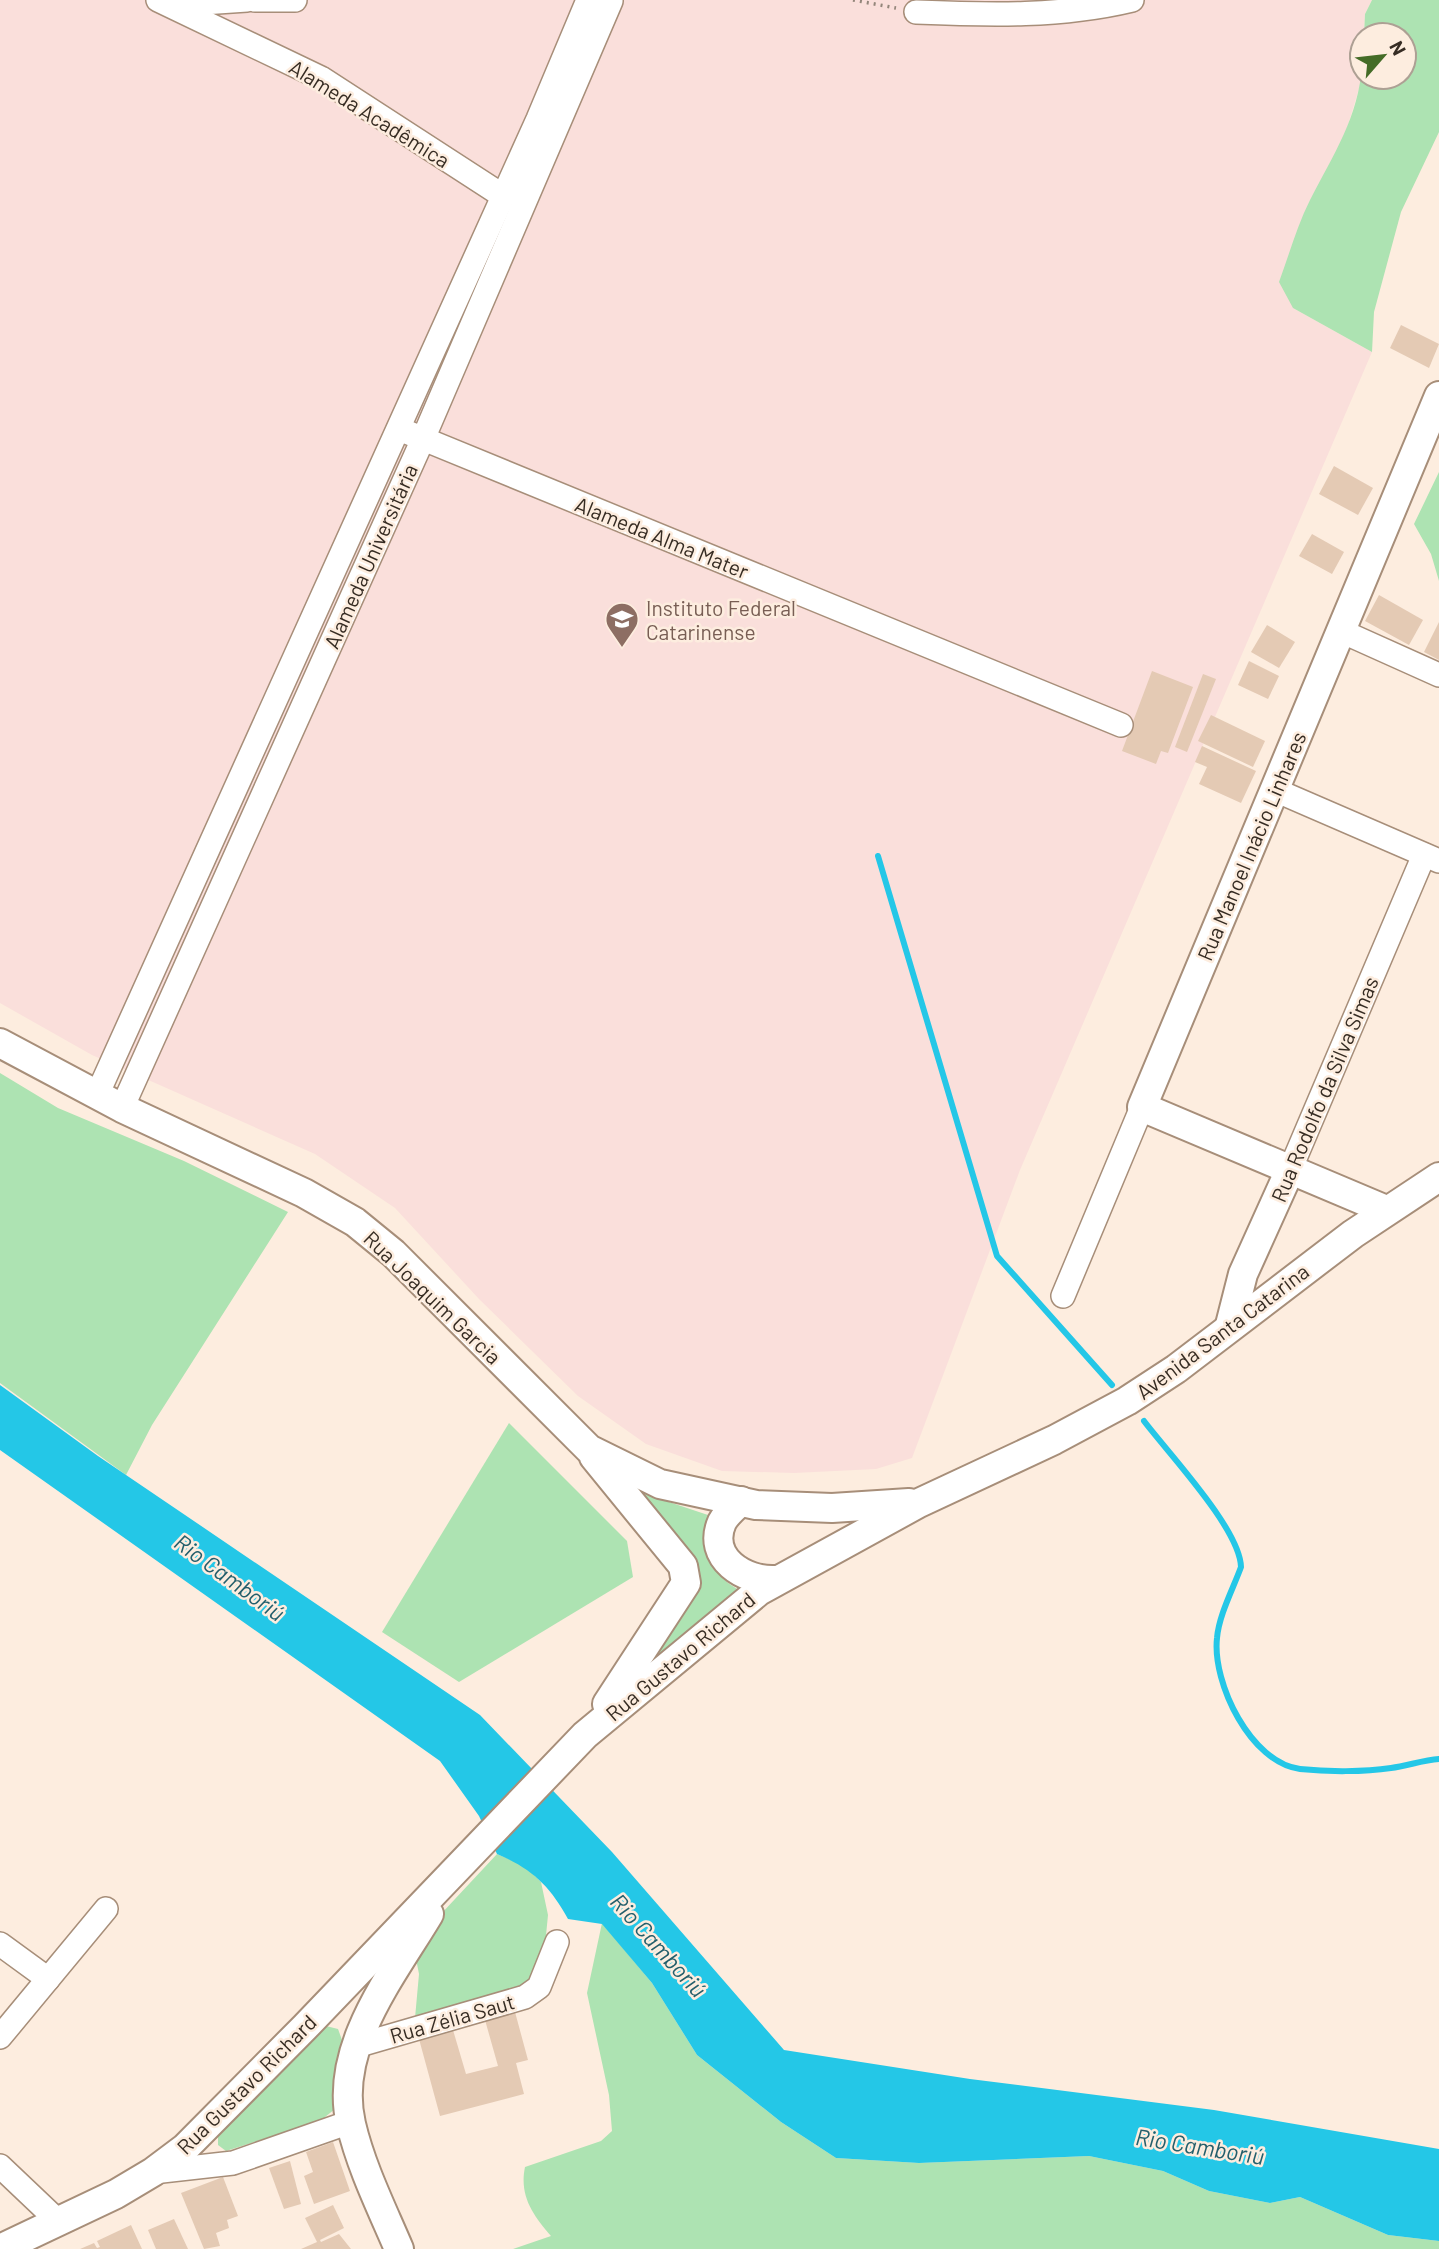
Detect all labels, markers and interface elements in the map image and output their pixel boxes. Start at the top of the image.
north arrow [1348,21,1418,91]
text: N [1385,37,1412,59]
street label: Alameda Acadêmica [285,54,455,172]
street label: Alameda Universitária [318,460,422,652]
street label: Alameda Alma Mater [572,491,753,583]
place label: Instituto Federal Catarinense [646,595,796,644]
school or university icon: Instituto Federal Catarinense [603,600,641,649]
street label: Rua Manoel Inácio Linhares [1191,728,1311,964]
street label: Rua Rodolfo da Silva Simas [1265,973,1383,1205]
street label: Rua Joaquim Garcia [359,1225,507,1369]
street label: Avenida Santa Catarina [1131,1258,1313,1404]
water label: Rio Camboriú [169,1527,291,1627]
street label: Rua Gustavo Richard [600,1586,760,1726]
water label: Rio Camboriú [605,1887,713,2003]
street label: Rua Zélia Saut [387,1988,517,2048]
street label: Rua Gustavo Richard [171,2009,321,2159]
water label: Rio Camboriú [1134,2122,1266,2170]

